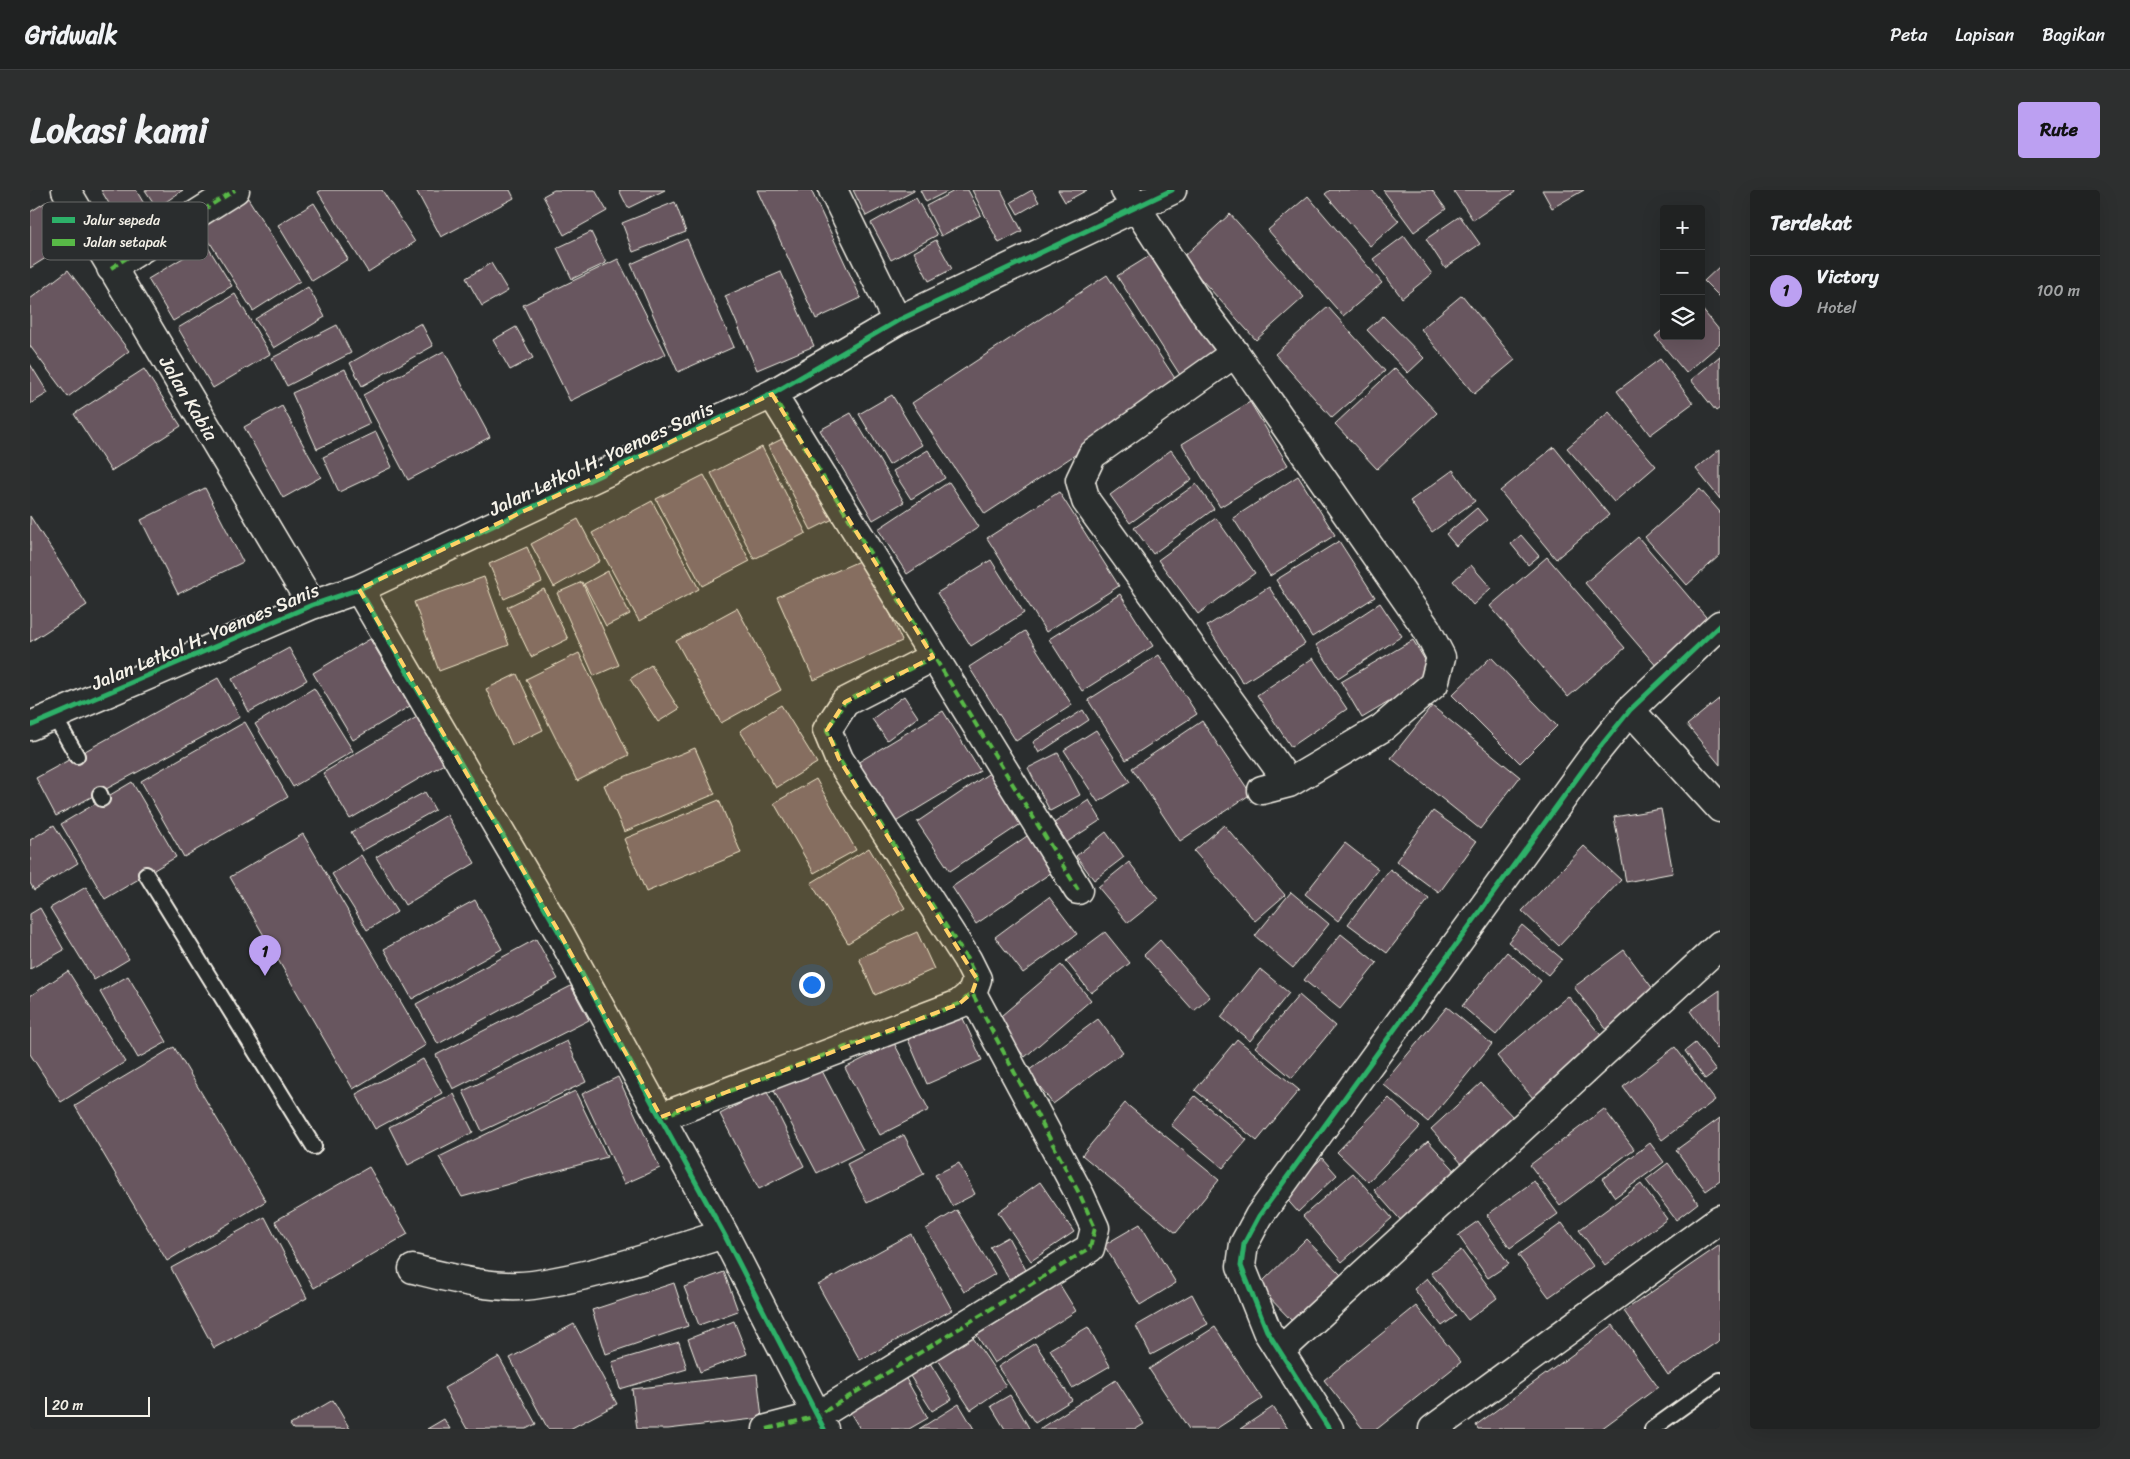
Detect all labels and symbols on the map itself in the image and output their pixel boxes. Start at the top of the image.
legend [42,202,208,260]
text: Jalur sepeda [83,208,161,233]
text: Jalan setapak [83,230,167,255]
street label: Jalan Kabia [150,348,227,448]
street label: Jalan Letkol H. Yoenoes Sanis [482,392,720,526]
street label: Jalan Letkol H. Yoenoes Sanis [85,573,325,700]
pin: 1 [249,935,281,976]
your location [799,972,825,998]
scale bar [45,1394,150,1417]

